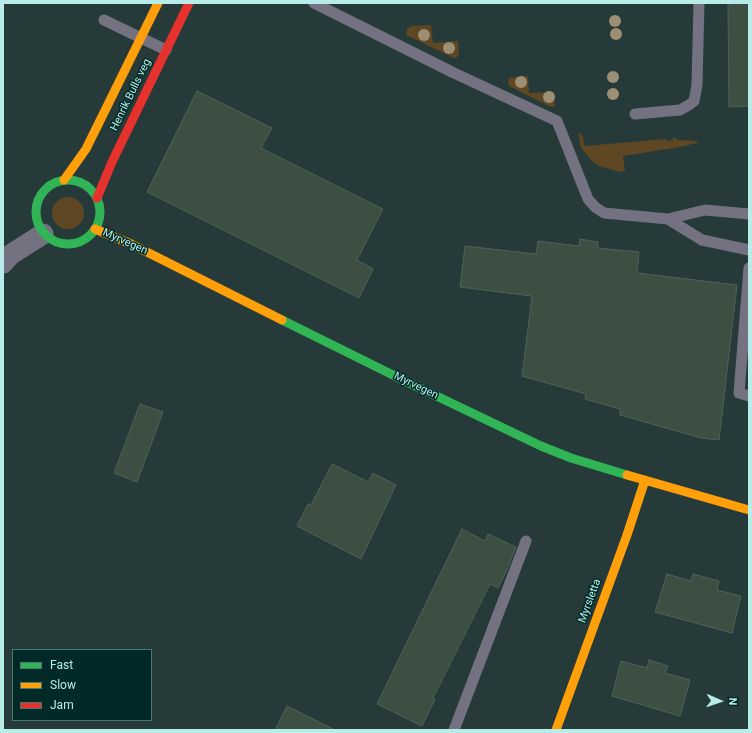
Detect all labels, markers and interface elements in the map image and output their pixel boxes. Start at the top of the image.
street label: Henrik Bulls veg [108,57,154,133]
street label: Myrvegen [100,226,150,258]
street label: Myrvegen [392,370,440,402]
street label: Myrsletta [576,577,604,625]
legend [12,649,152,721]
text: Fast [50,658,73,672]
text: Slow [50,678,76,692]
north arrow [700,681,740,721]
text: N [726,697,739,706]
text: Jam [50,698,74,712]

